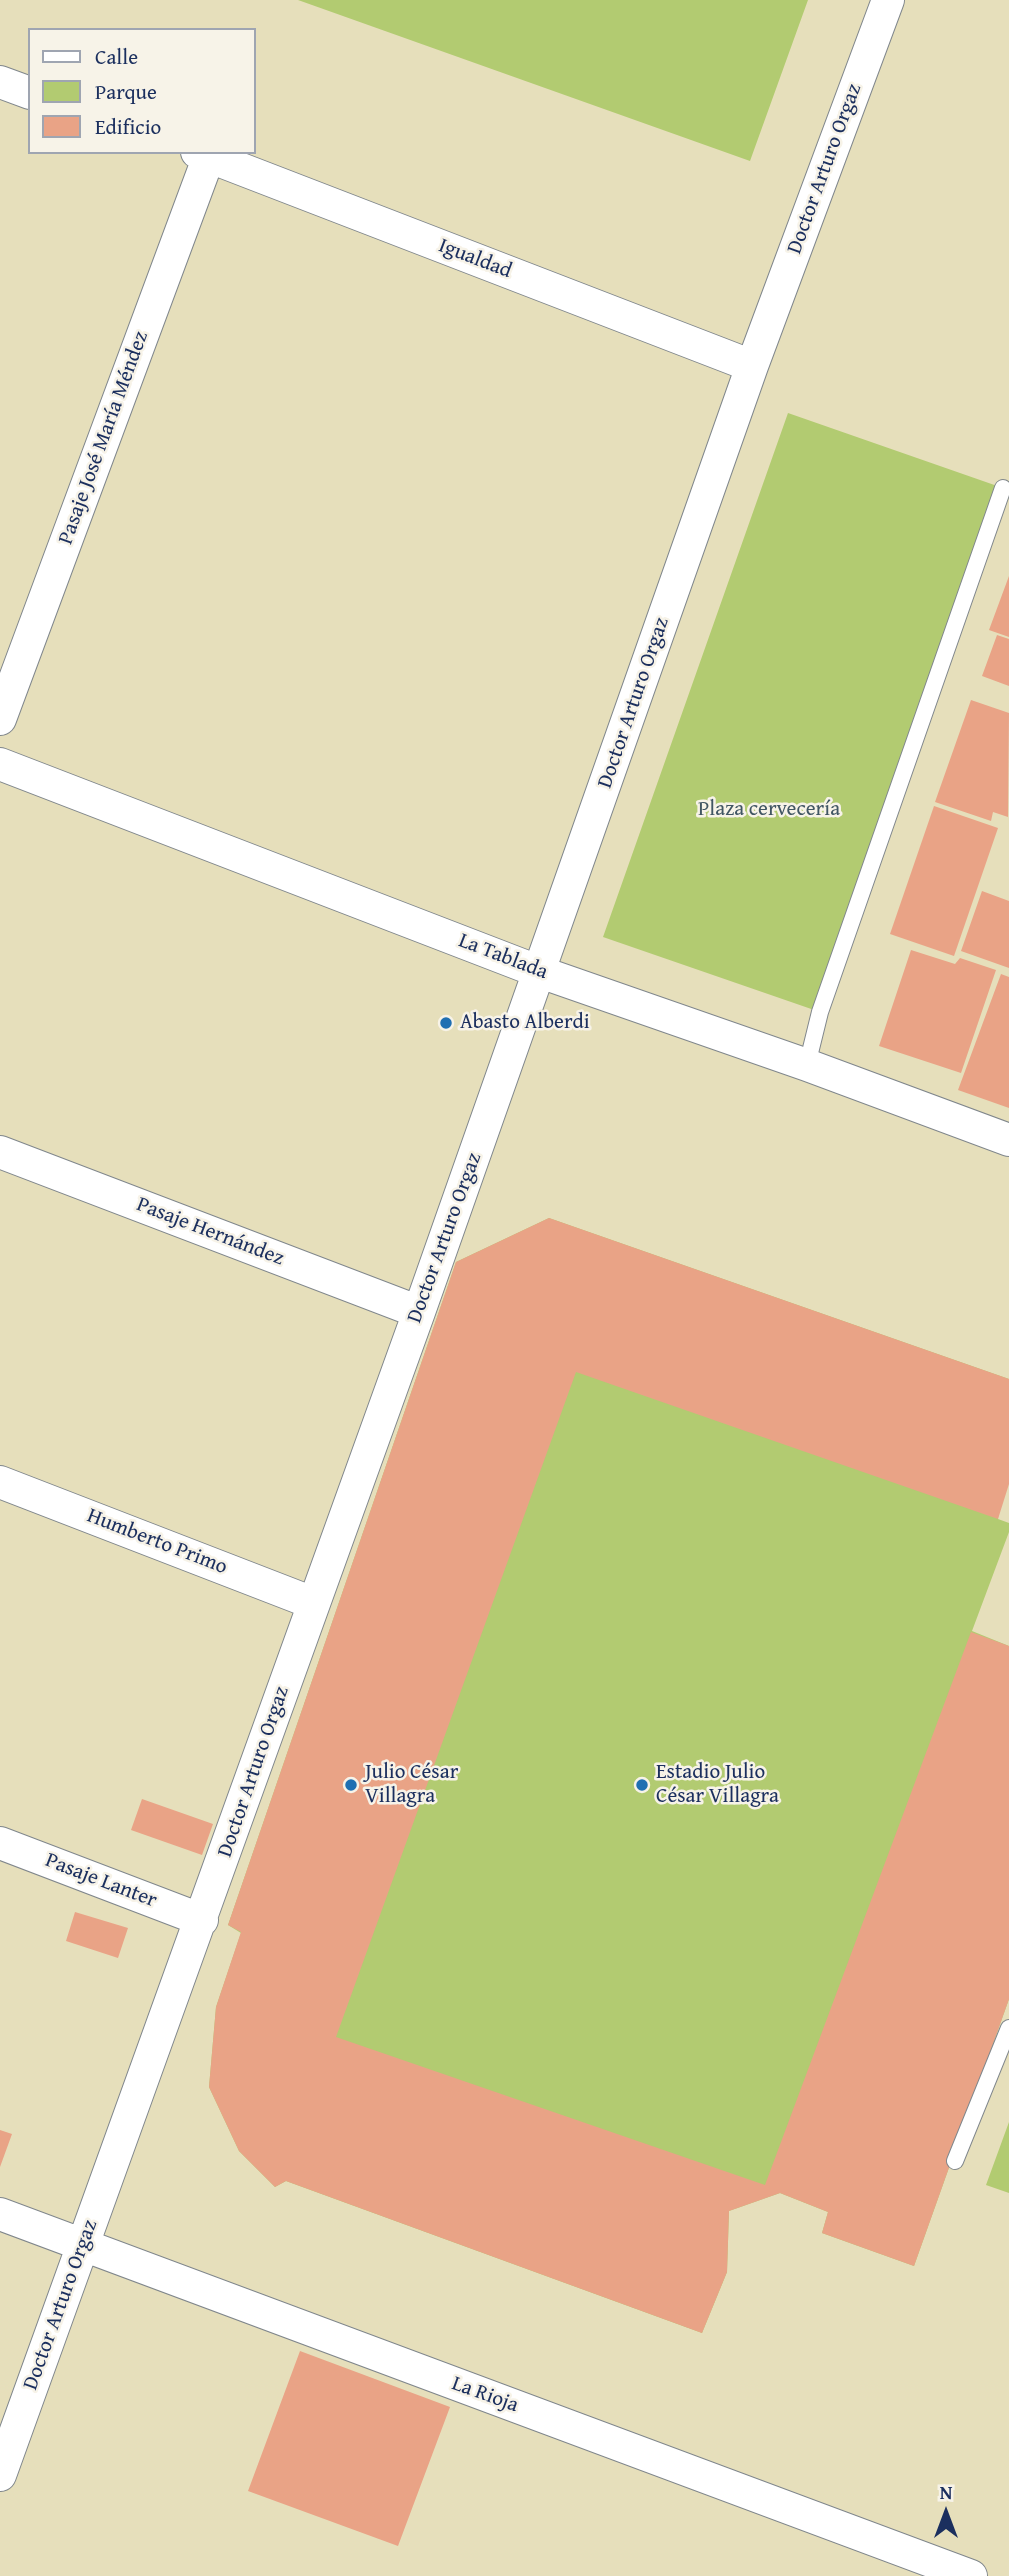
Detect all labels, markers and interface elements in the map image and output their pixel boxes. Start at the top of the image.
legend [28,28,256,154]
text: Calle [95,41,138,72]
text: Parque [95,76,157,107]
street label: Doctor Arturo Orgaz [783,81,867,257]
text: Edificio [95,111,161,142]
street label: Igualdad [435,234,515,284]
street label: Pasaje José María Méndez [54,328,154,548]
street label: Doctor Arturo Orgaz [593,614,675,792]
park label: Plaza cervecería [698,797,840,823]
street label: La Tablada [455,928,551,986]
place label: Abasto Alberdi [460,1010,590,1036]
marker: Abasto Alberdi [438,1015,454,1031]
street label: Doctor Arturo Orgaz [403,1150,487,1326]
street label: Pasaje Hernández [133,1192,287,1272]
street label: Humberto Primo [83,1504,231,1580]
street label: Doctor Arturo Orgaz [213,1683,295,1861]
place label: Julio César Villagra [365,1760,458,1810]
place label: Estadio Julio César Villagra [656,1760,779,1810]
marker: Julio César Villagra [343,1777,359,1793]
marker: Estadio Julio César Villagra [634,1777,650,1793]
street label: Pasaje Lanter [42,1848,160,1914]
street label: Doctor Arturo Orgaz [19,2217,103,2393]
street label: La Rioja [448,2371,522,2419]
north arrow [911,2478,981,2548]
text: N [940,2478,952,2506]

